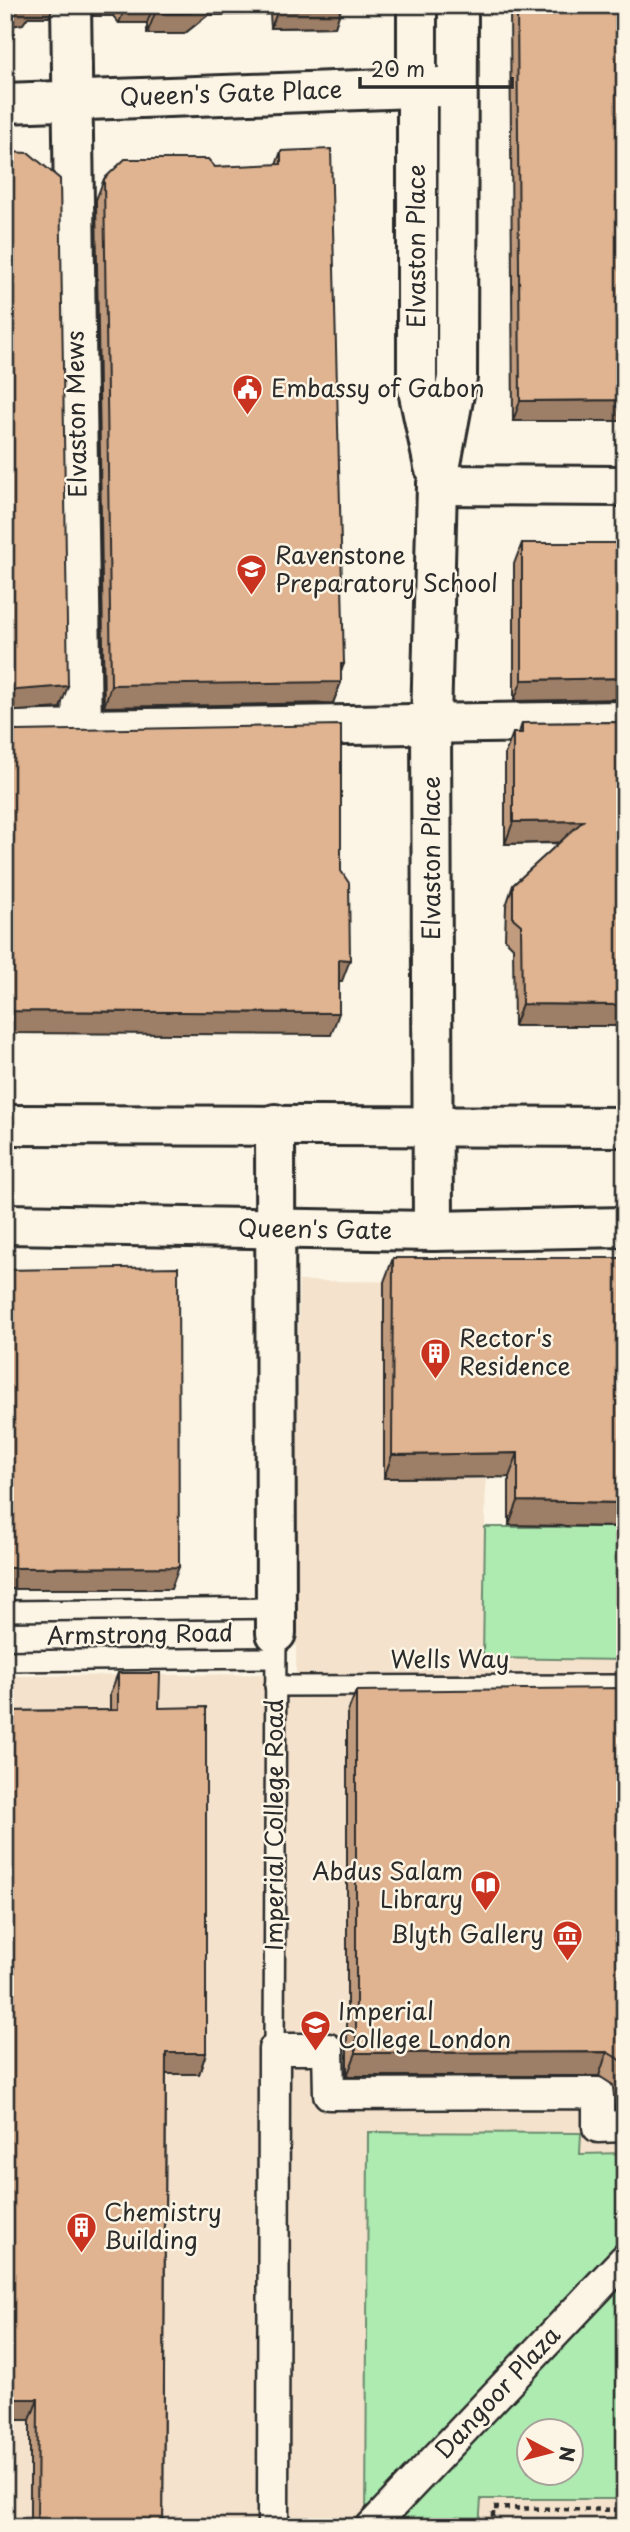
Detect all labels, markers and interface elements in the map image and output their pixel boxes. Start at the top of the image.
scale bar [360,46,513,90]
text: 20 m [371,52,425,84]
street label: Queen's Gate Place [119,70,343,114]
street label: Elvaston Place [397,164,433,328]
street label: Elvaston Mews [56,330,94,498]
place label: Embassy of Gabon [271,369,484,405]
public building icon: Embassy of Gabon [231,372,265,416]
place label: Ravenstone Preparatory School [275,536,498,600]
school or university icon: Ravenstone Preparatory School [235,553,269,597]
street label: Elvaston Place [412,776,448,940]
street label: Queen's Gate [237,1209,393,1247]
place label: Rector's Residence [459,1319,571,1383]
building icon: Rector's Residence [419,1336,453,1380]
street label: Armstrong Road [46,1613,234,1653]
street label: Wells Way [391,1640,509,1676]
street label: Imperial College Road [255,1699,291,1951]
place label: Abdus Salam Library [312,1852,463,1916]
library icon: Abdus Salam Library [469,1869,503,1913]
place label: Blyth Gallery [391,1915,544,1951]
museum icon: Blyth Gallery [550,1918,584,1962]
place label: Imperial College London [338,1992,511,2056]
school or university icon: Imperial College London [298,2009,332,2053]
place label: Chemistry Building [104,2193,222,2257]
building icon: Chemistry Building [64,2210,98,2254]
street label: Dangoor Plaza [425,2317,568,2466]
north arrow [514,2416,584,2486]
text: N [553,2445,583,2463]

